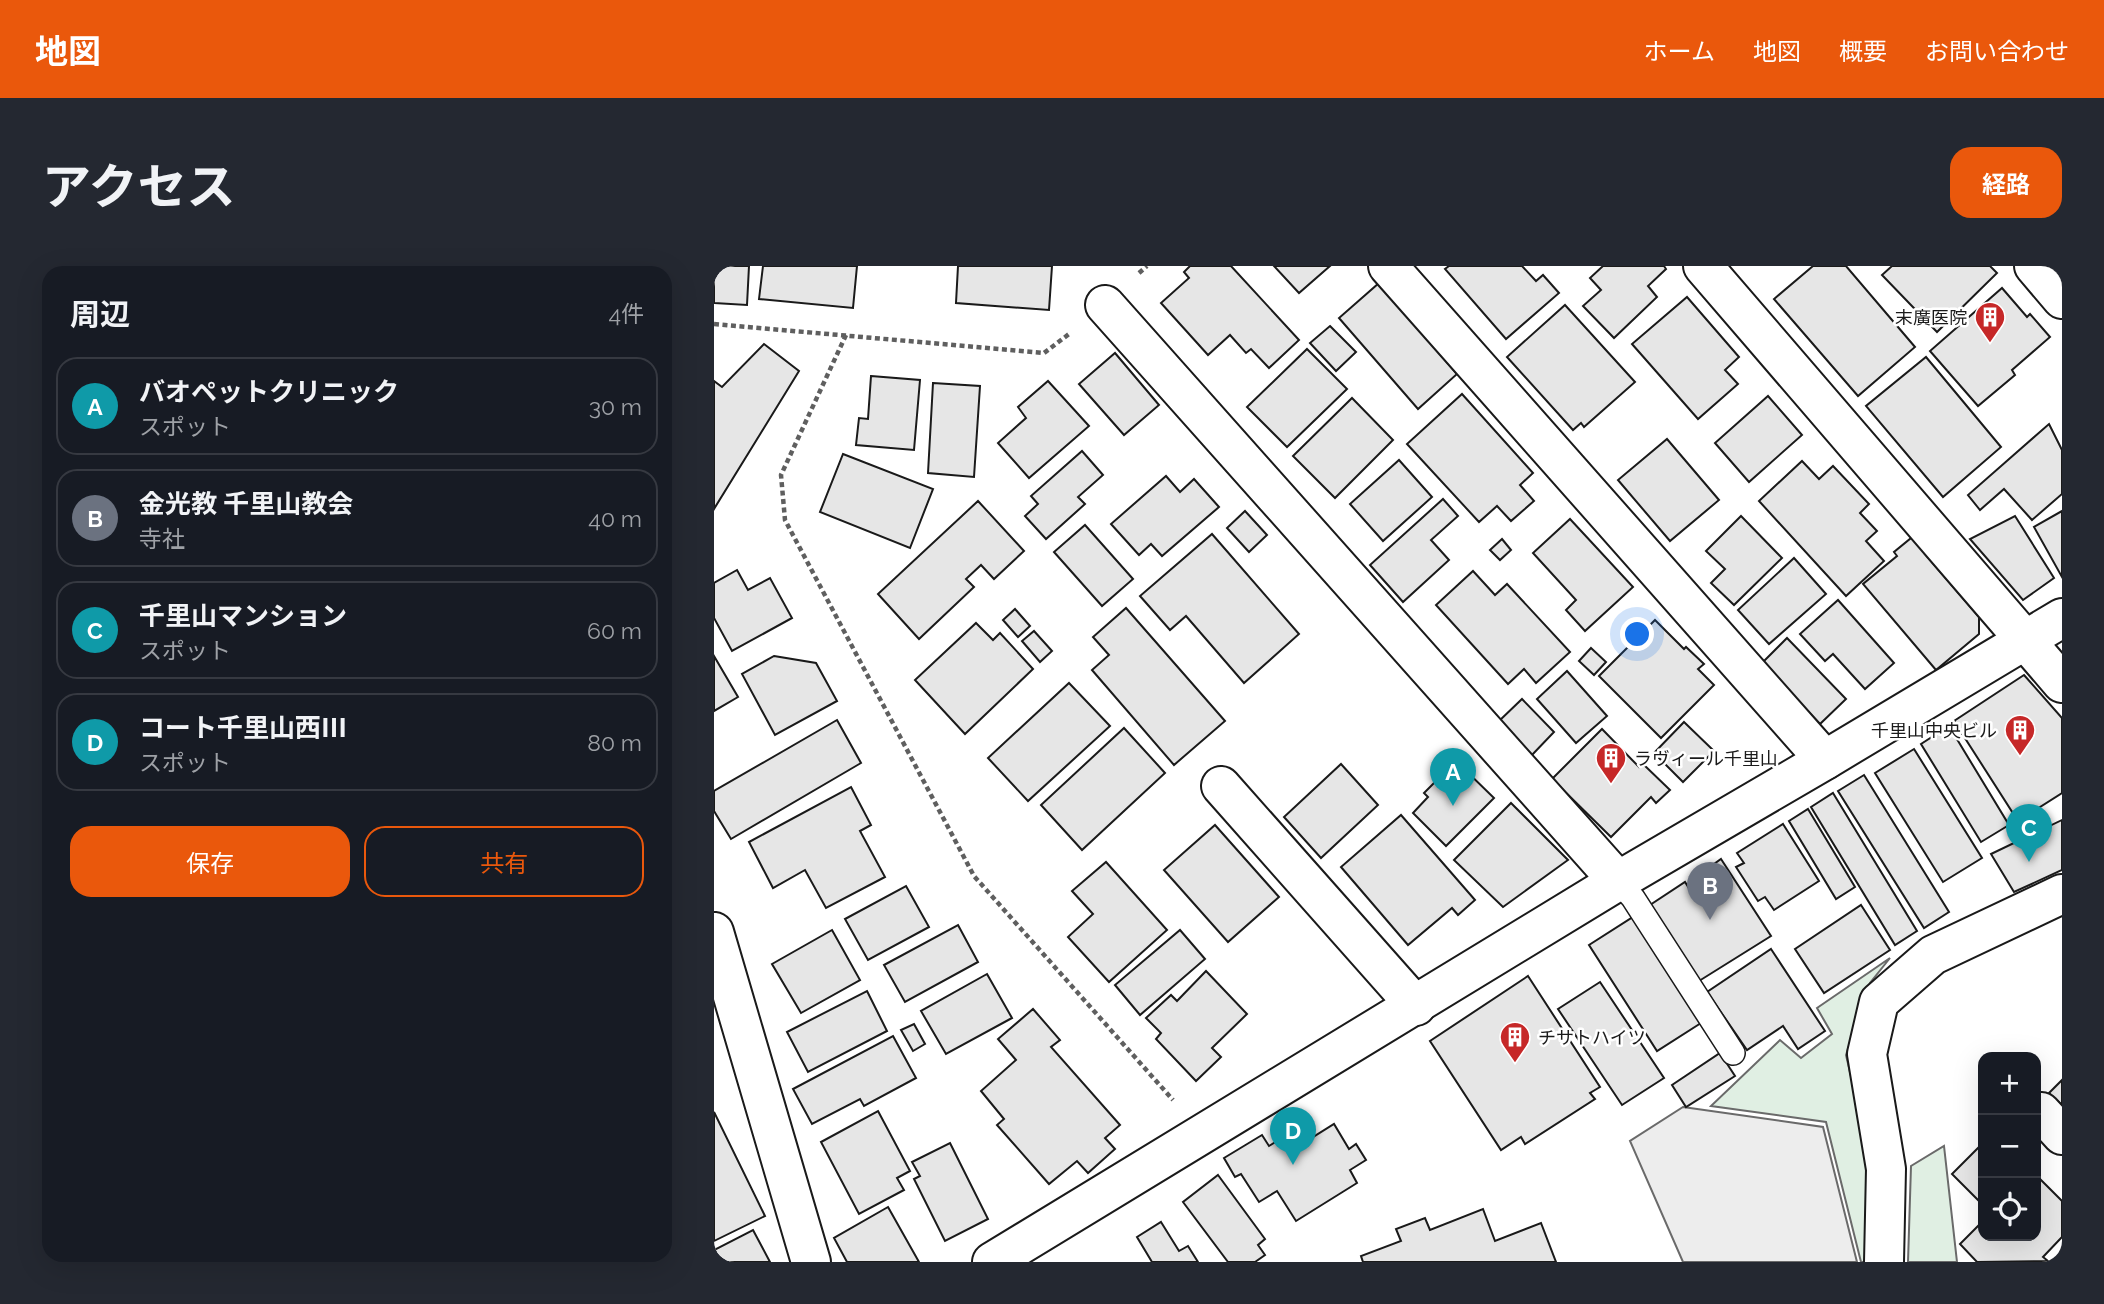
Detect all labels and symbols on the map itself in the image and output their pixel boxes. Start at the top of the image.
building icon: 末廣医院 [1973,300,2007,344]
place label: 末廣医院 [1895,307,1967,328]
your location [1620,617,1654,651]
building icon: 千里山中央ビル [2003,713,2037,757]
place label: 千里山中央ビル [1871,720,1997,741]
building icon: ラヴィール千里山 [1594,741,1628,785]
pin: A [1430,748,1476,806]
place label: ラヴィール千里山 [1634,748,1778,769]
pin: C [2006,804,2052,862]
pin: B [1687,862,1733,920]
building icon: チサトハイツ [1498,1020,1532,1064]
place label: チサトハイツ [1538,1027,1646,1048]
pin: D [1270,1107,1316,1165]

